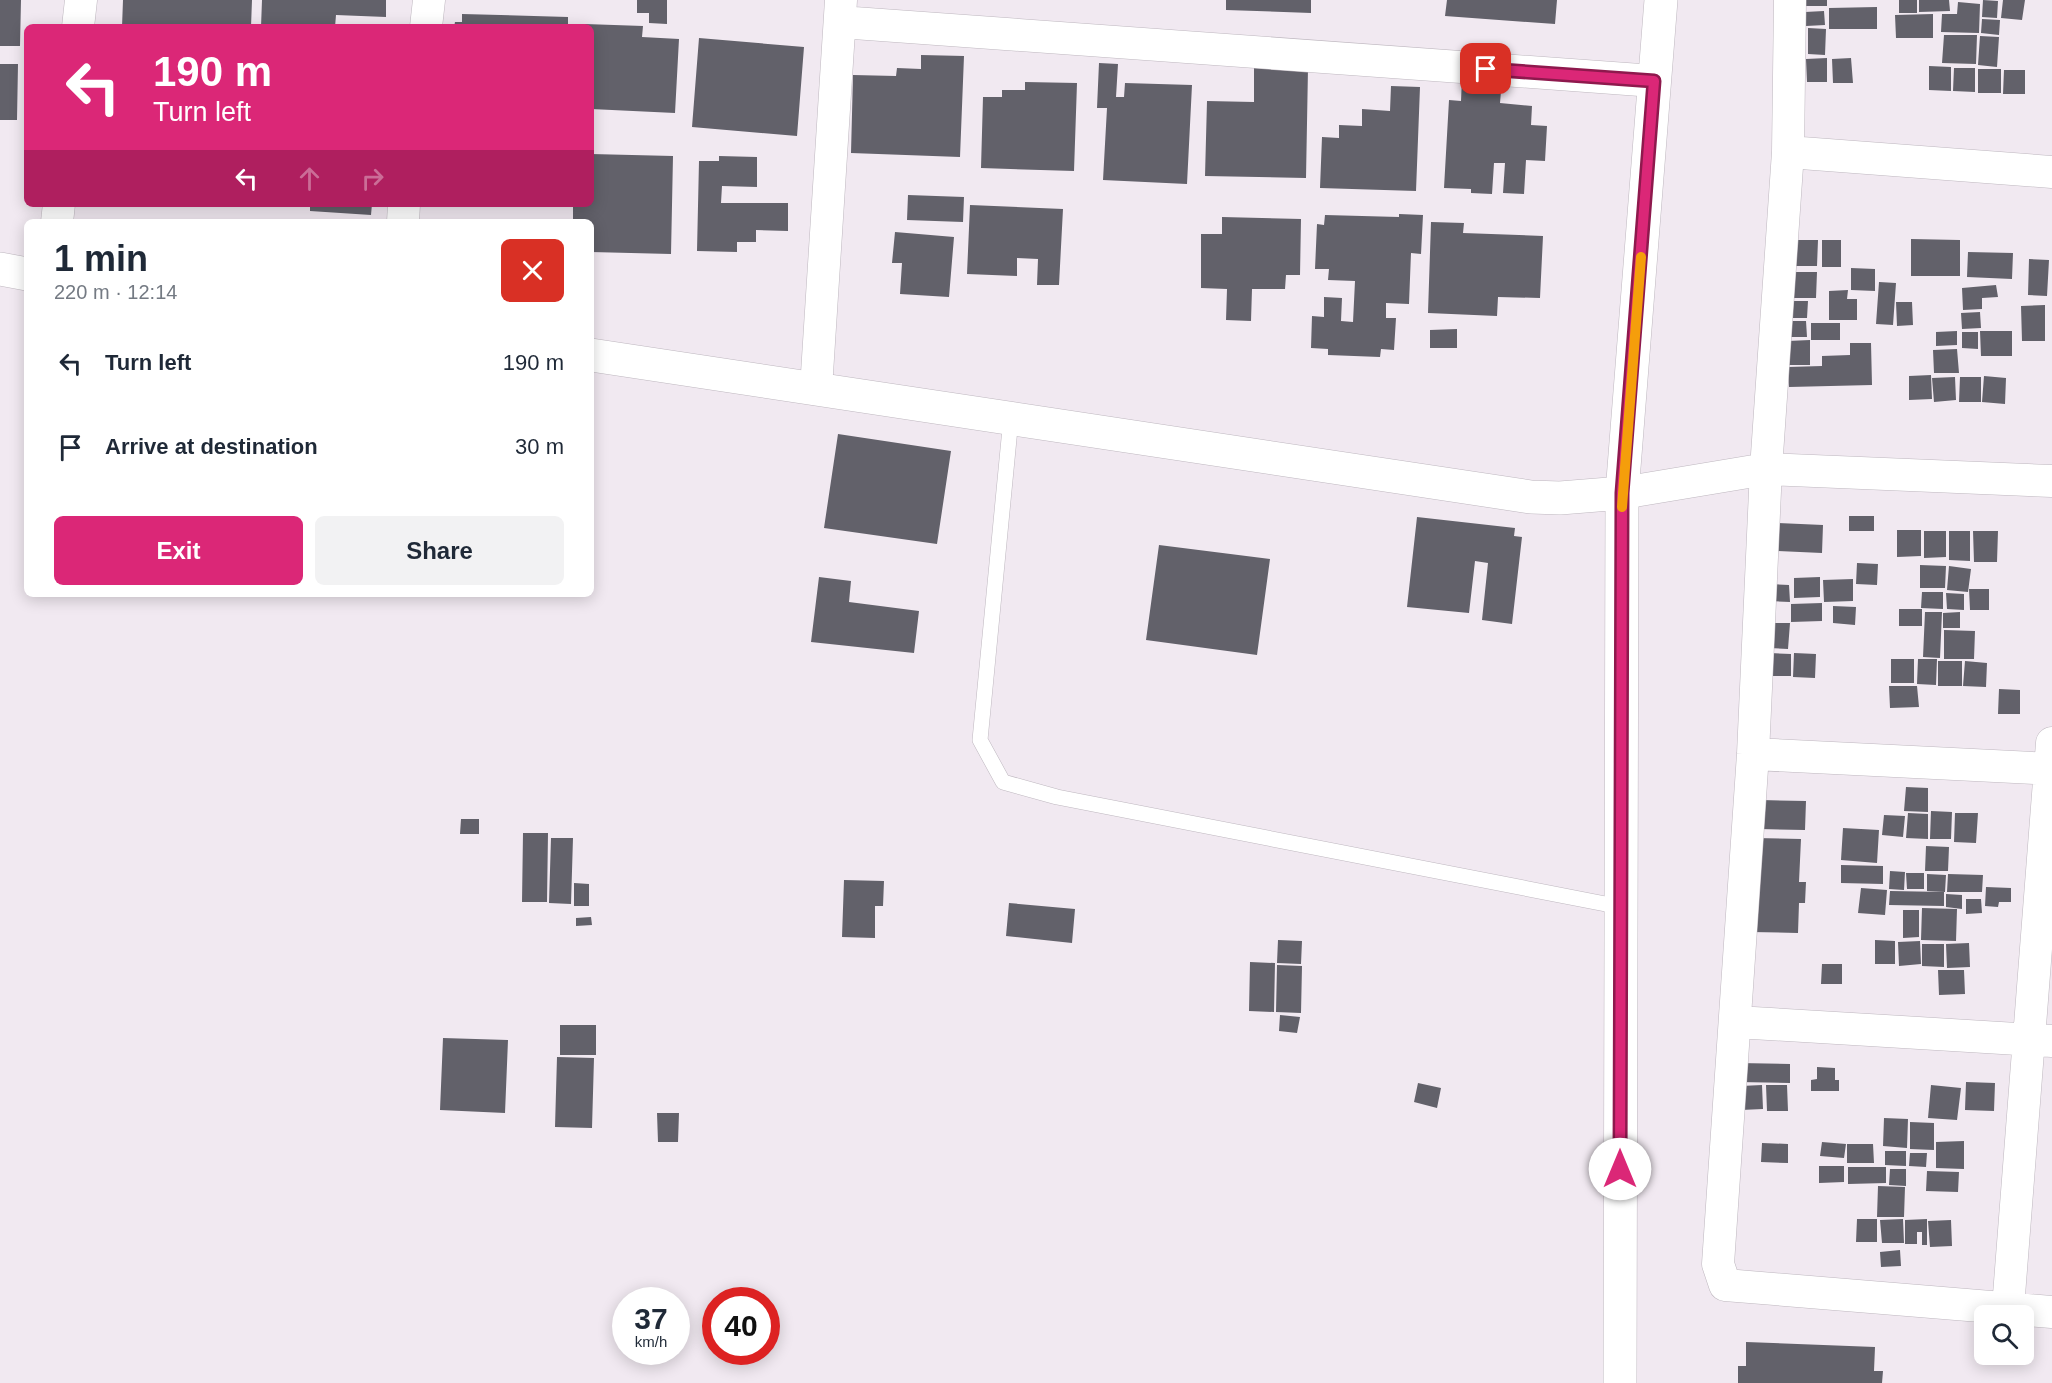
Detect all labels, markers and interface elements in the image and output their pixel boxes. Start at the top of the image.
pin [1460,43,1511,94]
icon: left [54,48,132,126]
text: 190 m [153,48,272,95]
icon: arrive [1469,52,1502,85]
text: Turn left [153,97,251,127]
icon: left [230,162,263,195]
icon: ahead [293,162,326,195]
icon: right [356,162,389,195]
text: 1 min [54,238,148,279]
button: close [501,239,564,302]
text: 220 m · 12:14 [54,281,177,303]
icon: left [54,347,87,380]
text: Turn left [105,350,191,375]
text: 190 m [503,350,564,375]
icon: arrive [54,431,87,464]
text: Arrive at destination [105,434,318,459]
text: 30 m [515,434,564,459]
button: Exit [54,516,303,585]
button: Share [315,516,564,585]
position arrow [1588,1137,1652,1201]
speed limit sign: 40 [702,1287,780,1365]
text: 37 [634,1302,668,1335]
map controls [1974,1305,2034,1365]
button: search [1974,1305,2034,1365]
text: km/h [635,1333,667,1350]

